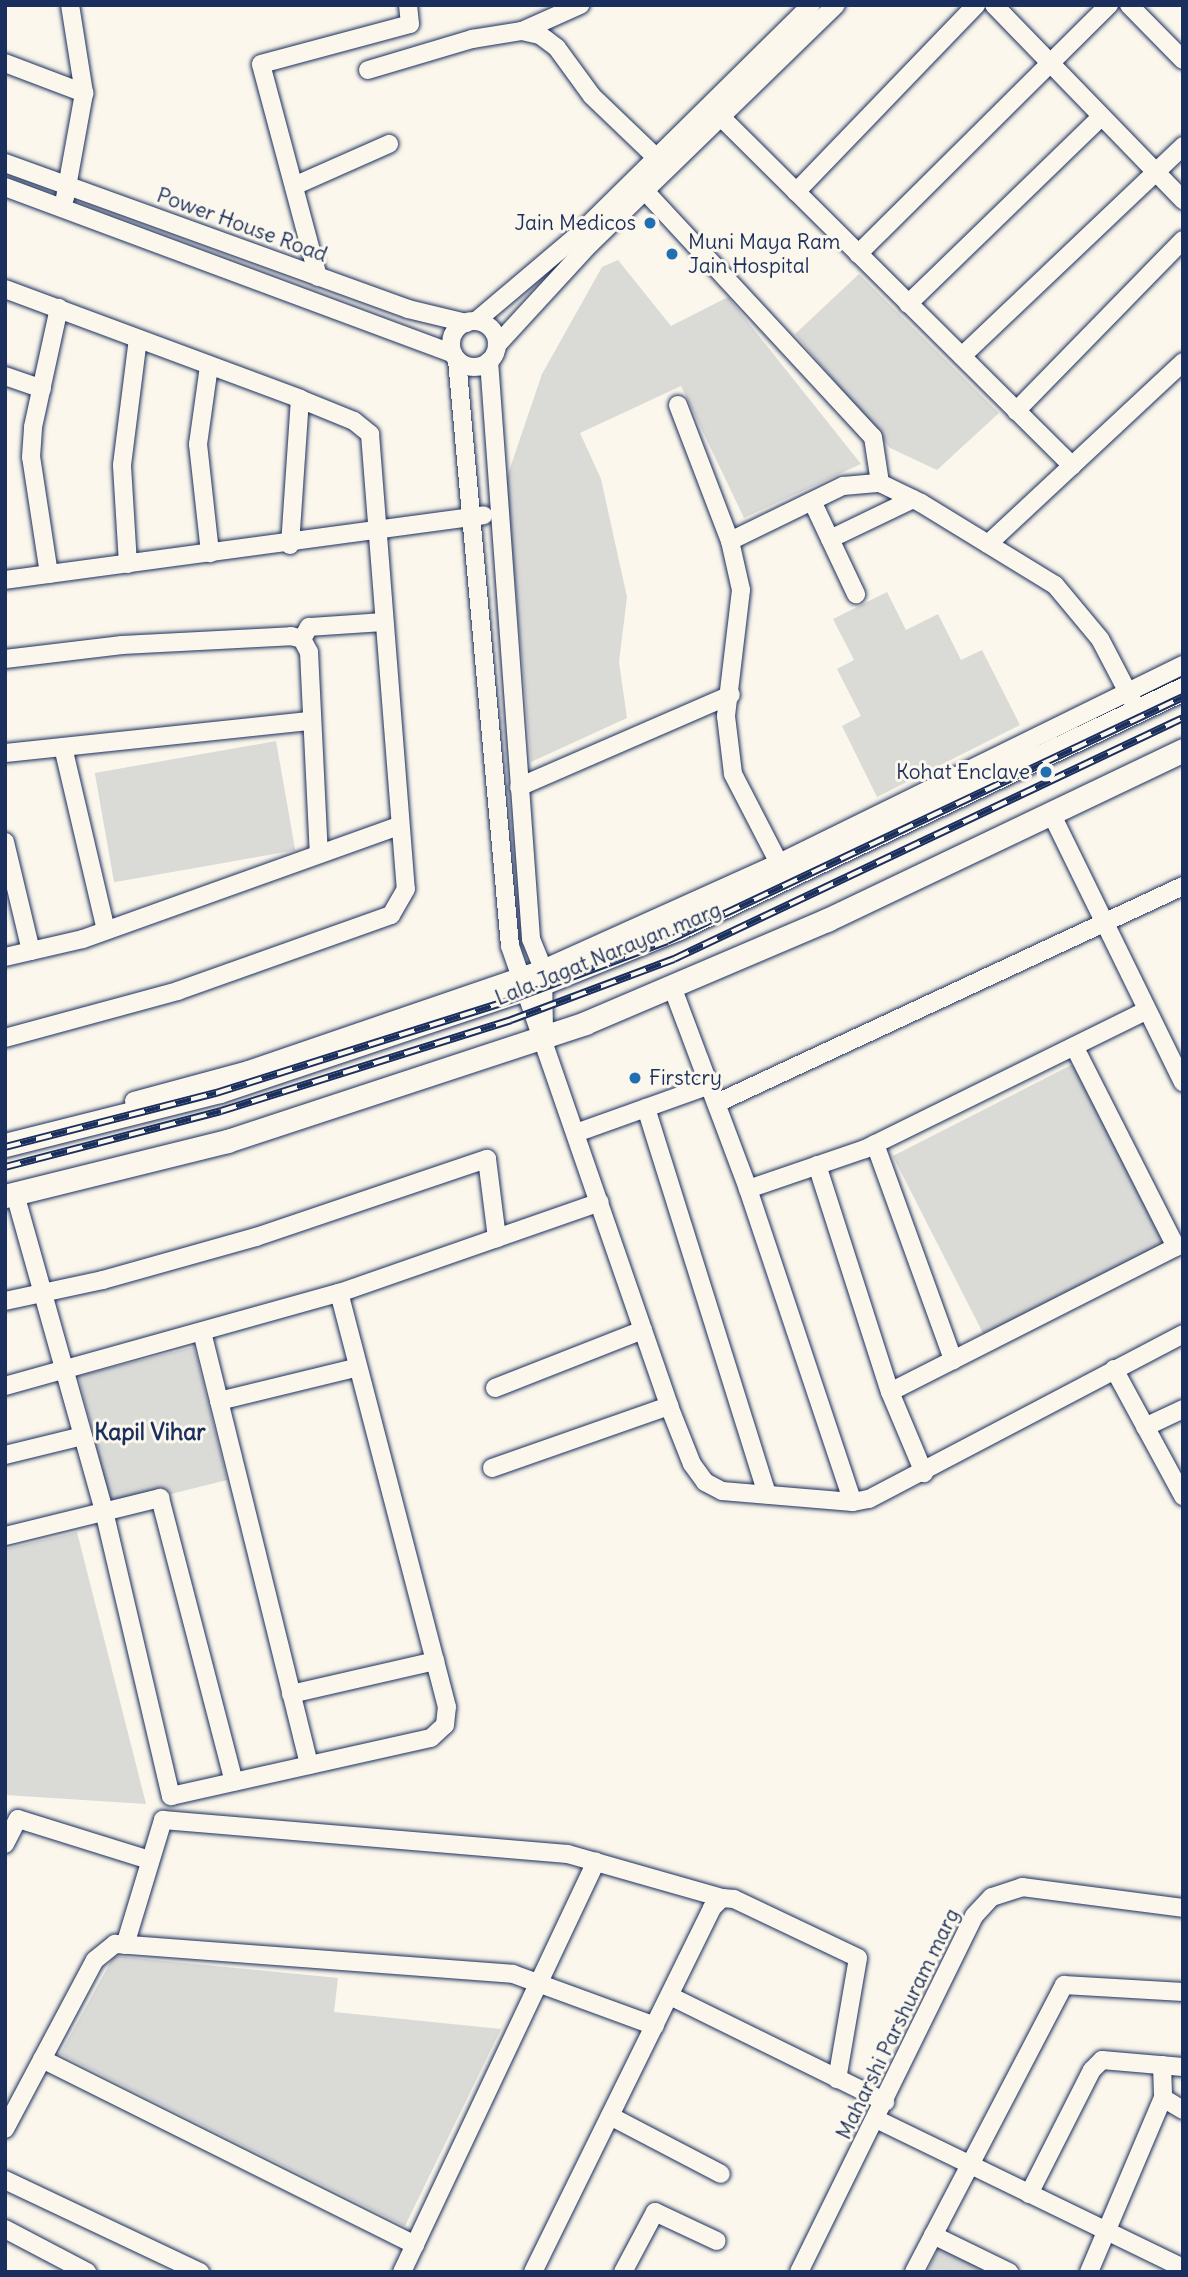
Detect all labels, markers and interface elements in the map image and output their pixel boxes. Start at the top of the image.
street label: Power House Road [153,182,331,268]
place label: Jain Medicos [514,210,636,236]
marker: Jain Medicos [642,215,658,231]
place label: Muni Maya Ram Jain Hospital [688,229,840,279]
marker: Muni Maya Ram Jain Hospital [662,244,682,264]
place label: Kohat Enclave [896,759,1030,785]
marker: Kohat Enclave [1036,762,1056,782]
street label: Lala Jagat Narayan marg [491,897,725,1011]
place label: Firstcry [649,1065,722,1091]
marker: Firstcry [627,1070,643,1086]
district label: Kapil Vihar [94,1418,206,1446]
street label: Maharshi Parshuram marg [831,1904,965,2144]

